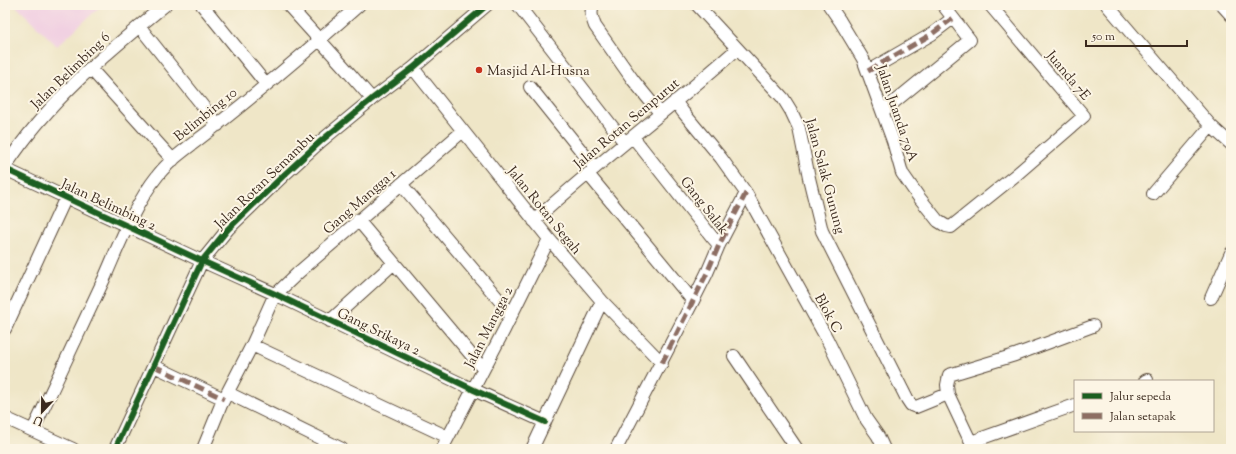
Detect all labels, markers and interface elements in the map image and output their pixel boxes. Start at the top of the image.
scale bar [1086,22,1187,48]
street label: Jalan Belimbing 6 [27,28,116,115]
text: 50 m [1091,28,1115,46]
street label: Juanda 7E [1040,46,1095,106]
place label: Masjid Al-Husna [487,62,590,82]
street label: Jalan Juanda 79A [870,62,922,165]
marker: Masjid Al-Husna [474,65,484,75]
street label: Jalan Rotan Sempurut [569,74,684,175]
street label: Belimbing 10 [170,84,242,147]
street label: Jalan Salak Gunung [799,116,849,237]
street label: Jalan Rotan Semambu [210,128,320,235]
street label: Jalan Rotan Segah [501,162,585,260]
street label: Gang Mangga 1 [319,165,401,240]
street label: Gang Salak [674,173,733,240]
street label: Jalan Belimbing 2 [56,175,159,237]
street label: Jalan Mangga 2 [460,283,519,373]
street label: Blok C [808,291,846,337]
street label: Gang Srikaya 2 [333,304,423,362]
legend [1074,380,1214,432]
text: Jalur sepeda [1109,388,1171,406]
north arrow [22,392,62,432]
text: Jalan setapak [1109,408,1176,426]
text: U [31,411,47,430]

